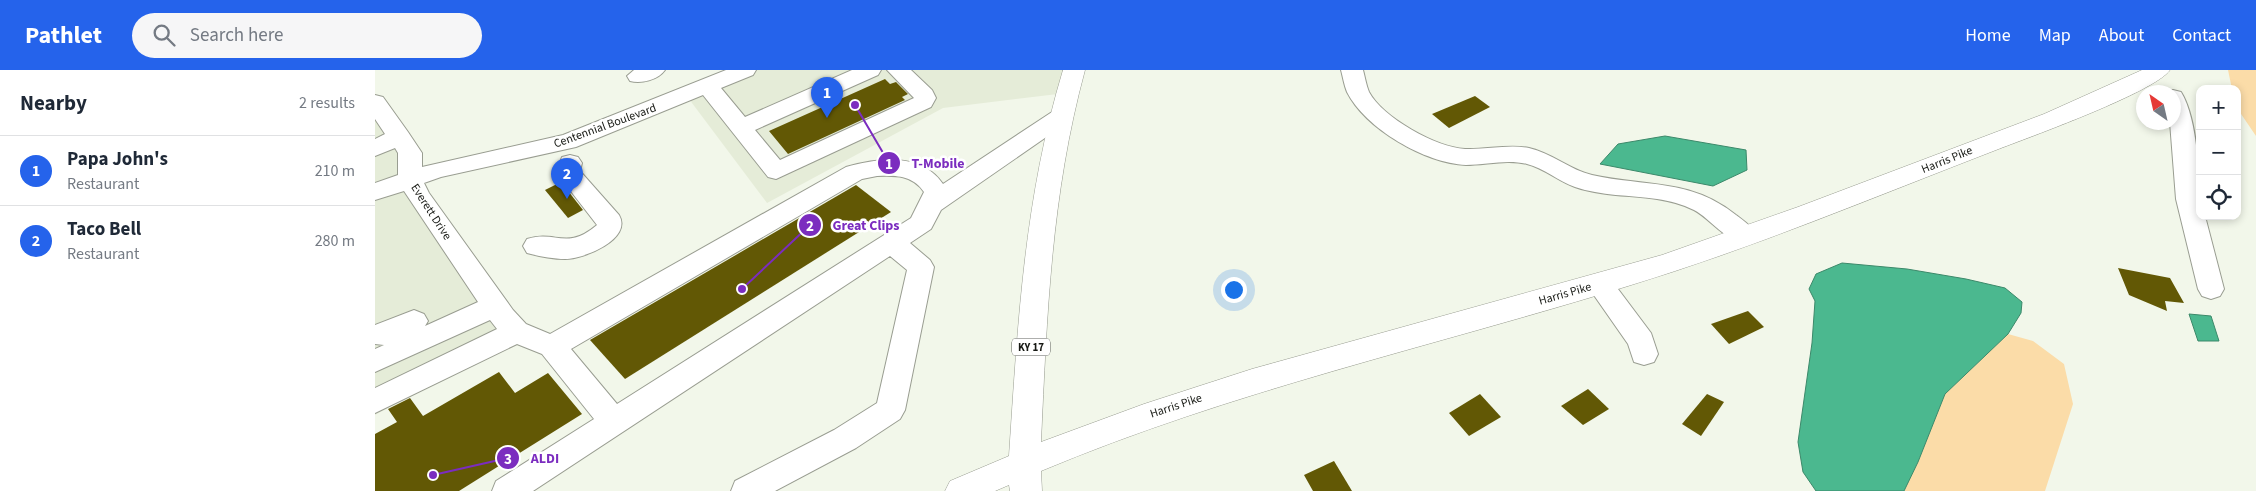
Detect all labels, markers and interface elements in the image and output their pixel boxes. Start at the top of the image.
search box [132,13,482,58]
text: Pathlet [25,18,102,53]
icon: search [150,21,178,49]
text: Search here [190,22,284,49]
text: Home [1965,23,2011,48]
text: Map [2039,23,2071,48]
text: About [2099,23,2144,48]
text: Contact [2172,23,2231,48]
pin: 1 [811,77,843,118]
north arrow [2136,85,2181,130]
map controls [2196,85,2241,220]
button: + [2196,85,2241,130]
text: Nearby [20,88,87,118]
text: 2 results [299,92,355,114]
street label: Centennial Boulevard [551,100,659,152]
button: − [2196,130,2241,175]
street label: Harris Pike [1919,142,1975,178]
text: Papa John's [67,146,168,173]
callout: T-Mobile [877,149,975,178]
text: 1 [885,154,893,175]
text: T-Mobile [911,154,965,174]
pin: 2 [551,158,583,199]
text: 1 [32,160,40,182]
text: 210 m [315,160,355,182]
text: Restaurant [67,173,140,195]
button: locate [2196,175,2241,220]
street label: Everett Drive [406,181,456,243]
callout: Great Clips [797,211,909,240]
text: Taco Bell [67,216,141,243]
text: 2 [806,216,814,237]
text: Great Clips [833,216,899,236]
text: 2 [32,230,40,252]
text: 280 m [315,230,355,252]
text: Restaurant [67,243,140,265]
your location [1221,277,1247,303]
street label: Harris Pike [1537,278,1593,310]
road number: KY 17 [1012,338,1050,356]
street label: Harris Pike [1148,390,1204,422]
callout: ALDI [496,444,569,473]
text: 3 [504,449,512,470]
text: ALDI [530,449,559,469]

